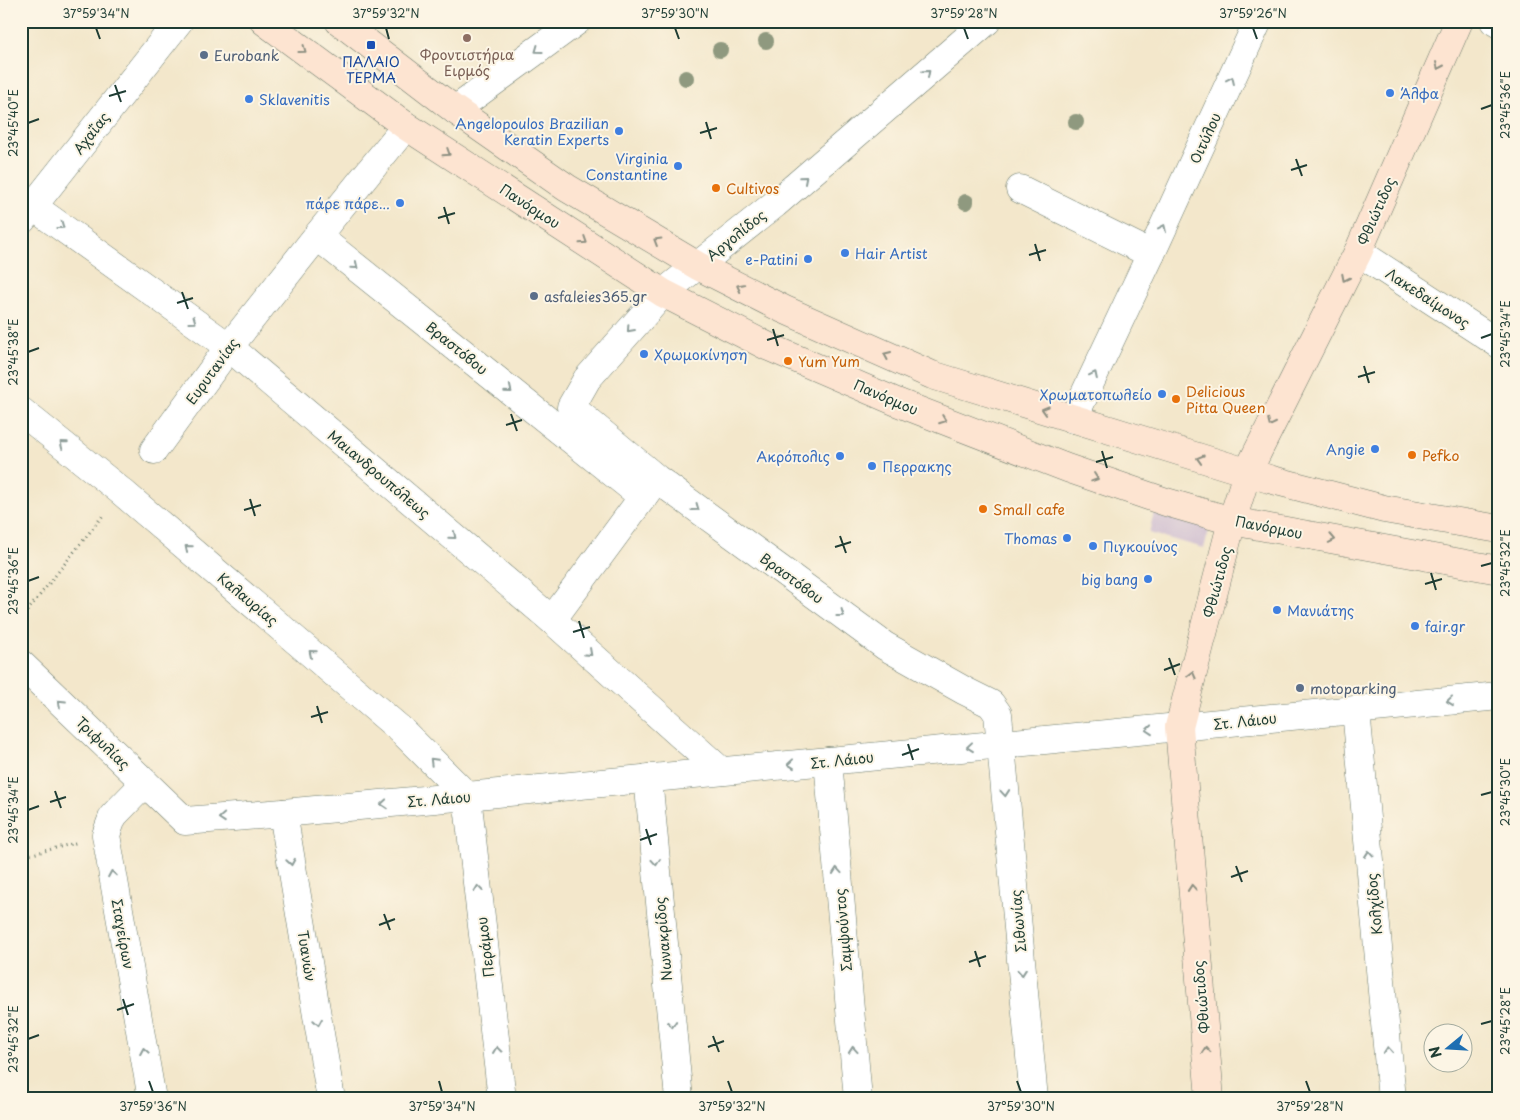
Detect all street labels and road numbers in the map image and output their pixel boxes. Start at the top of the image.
street label: Αχαΐας [68,107,114,159]
street label: Οιτύλου [1184,109,1226,167]
street label: Φθιώτιδος [1352,173,1400,249]
street label: Πανόρμου [496,179,564,233]
street label: Αργολίδος [702,204,770,266]
street label: Λακεδαίμονος [1382,263,1474,333]
street label: Βραστόβου [422,317,492,379]
street label: Ευρυτανίας [181,333,243,409]
street label: Πανόρμου [850,374,922,420]
street label: Μαιανδρουπόλεως [323,425,435,523]
street label: Πανόρμου [1233,510,1305,544]
street label: Φθιώτιδος [1197,544,1237,620]
street label: Βραστόβου [756,548,828,608]
street label: Καλαυρίας [213,567,283,631]
street label: Στ. Λάιου [1212,707,1278,735]
street label: Τριφυλίας [71,712,135,774]
street label: Στ. Λάιου [809,746,875,774]
street label: Στ. Λάιου [406,786,472,812]
street label: Κολχίδος [1361,872,1387,936]
street label: Σαμψούντος [829,888,857,972]
street label: Σιθωνίας [1005,889,1031,953]
street label: Νωνακρίδος [649,896,677,982]
street label: Σταγείρων [106,897,140,971]
street label: Περάμου [471,916,499,978]
street label: Τυανών [293,929,321,983]
street label: Φθιώτιδος [1187,960,1215,1034]

